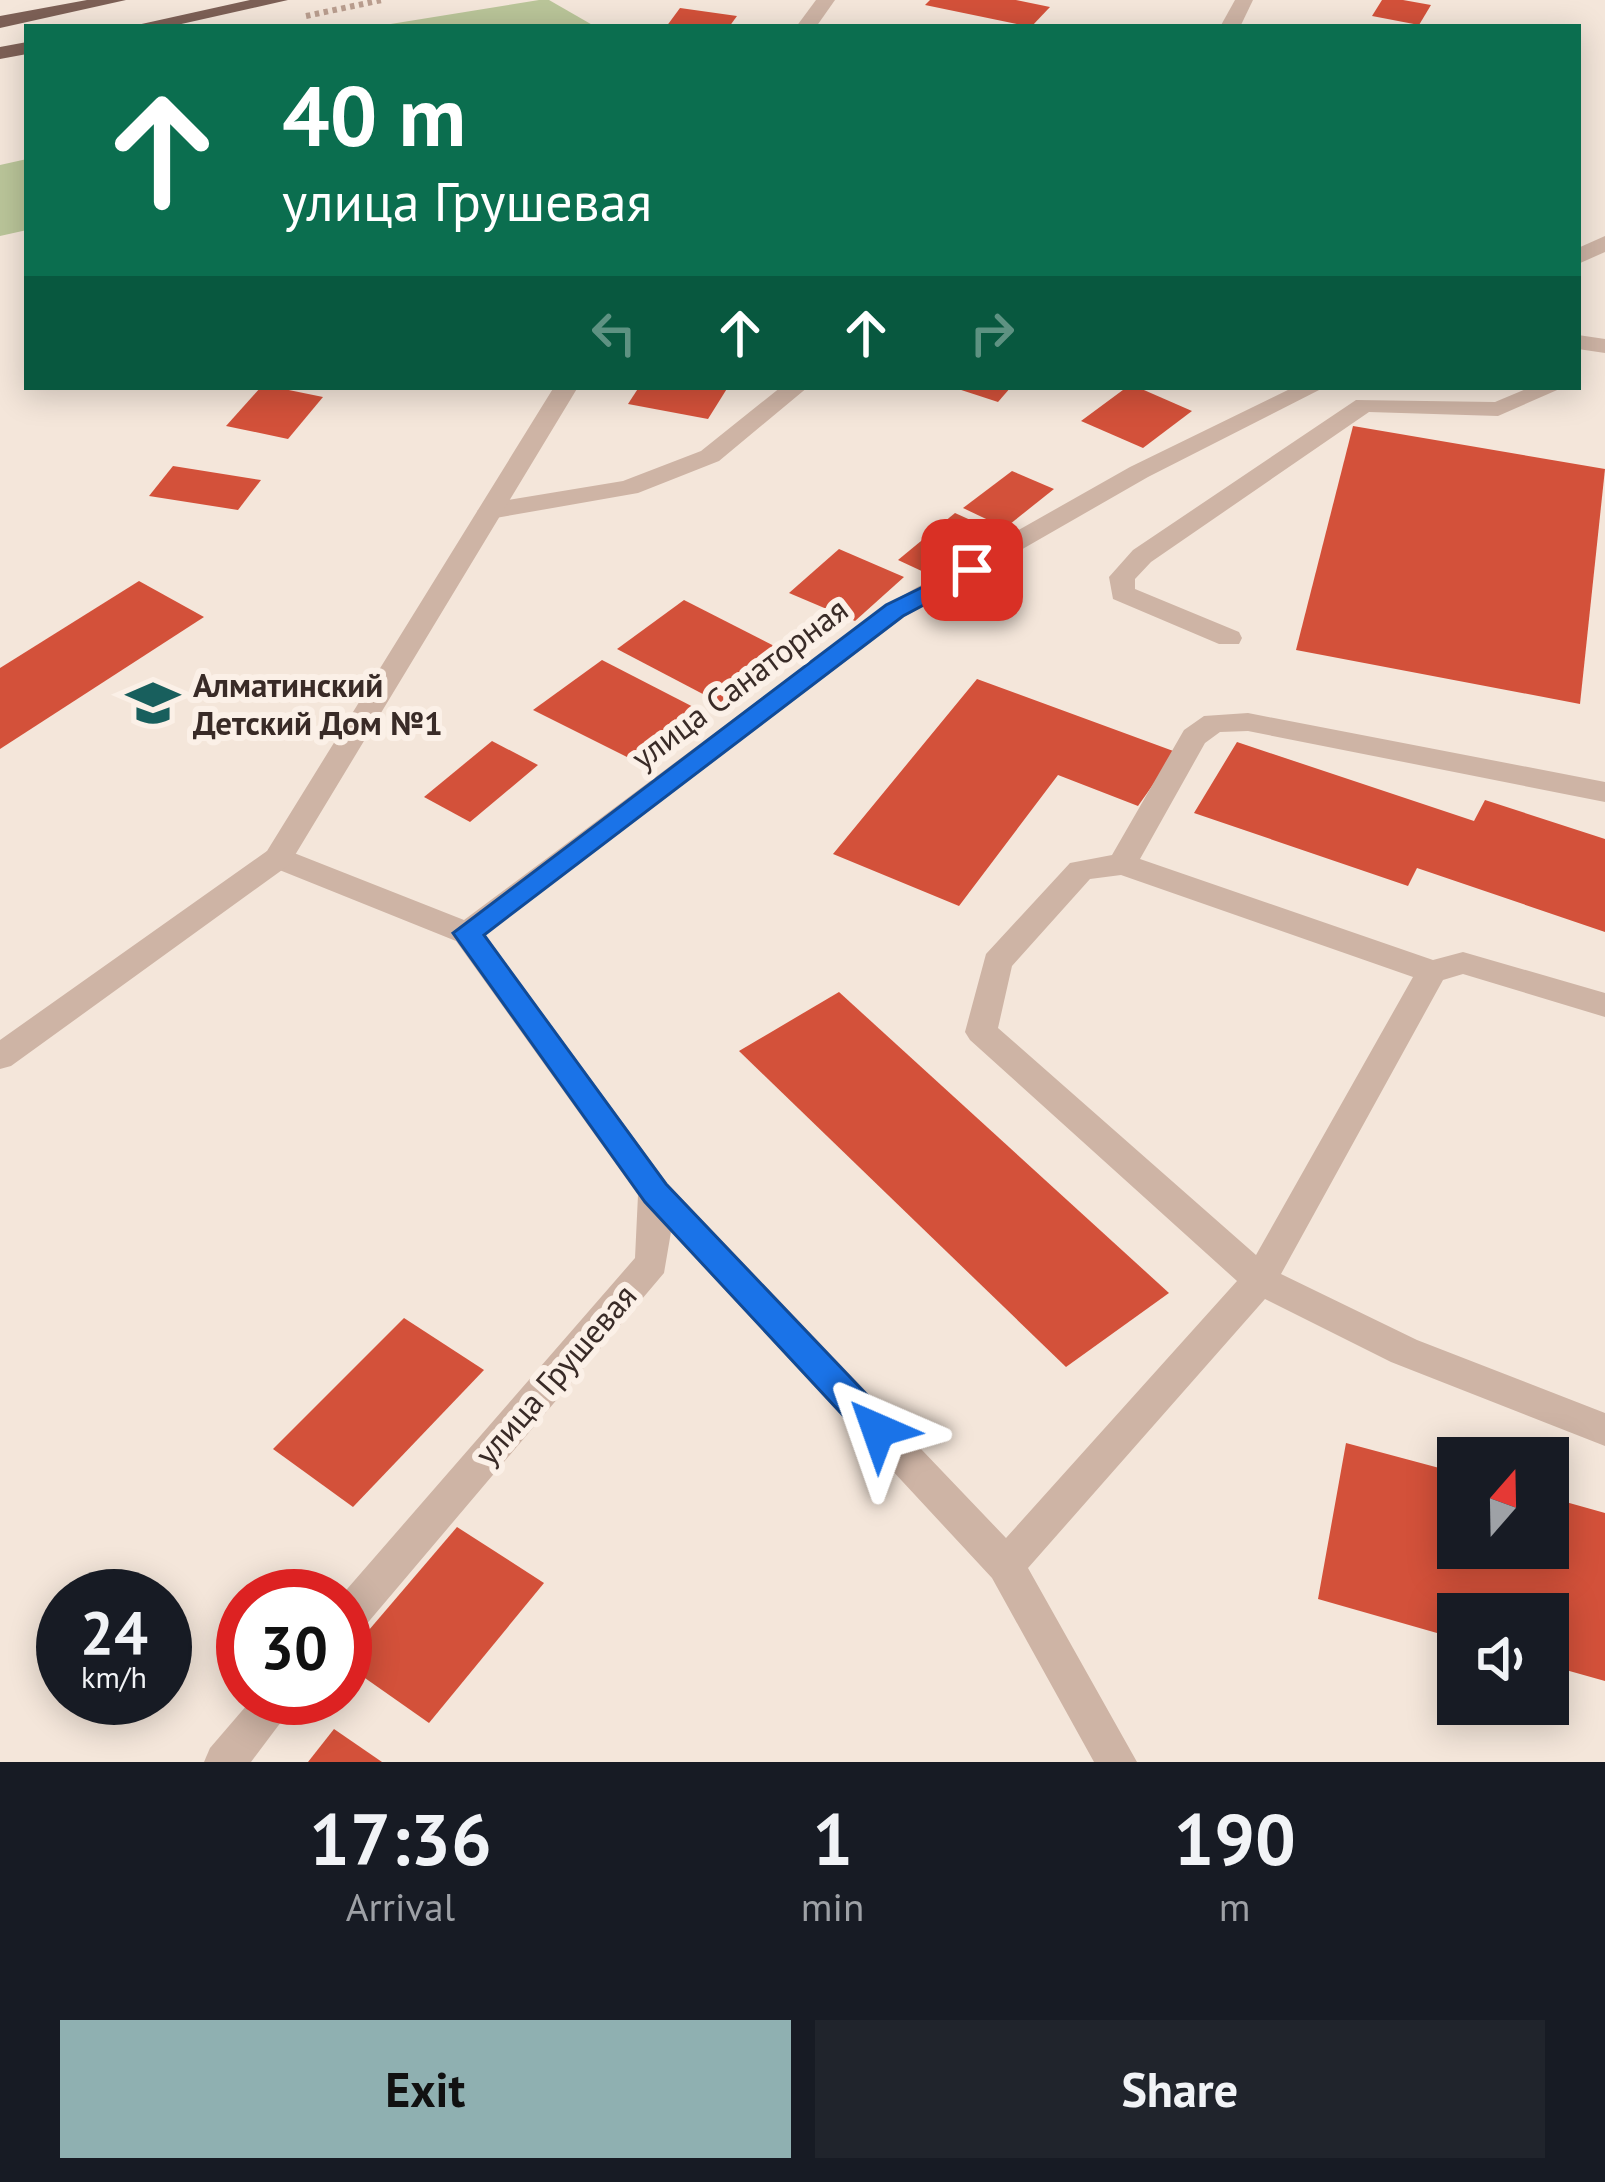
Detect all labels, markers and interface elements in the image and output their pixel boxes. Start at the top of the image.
text: 40 m [282,60,466,169]
icon: ahead [84,72,240,228]
text: улица Грушевая [282,166,652,236]
icon: left [581,300,647,366]
icon: ahead [707,300,773,366]
icon: ahead [833,300,899,366]
icon: right [959,300,1025,366]
pin [921,519,1023,621]
icon: arrive [939,537,1005,603]
street label: улица Санаторная [622,588,856,778]
place label: Алматинский Детский Дом №1 [193,663,443,744]
school or university icon: Алматинский Детский Дом №1 [124,674,182,732]
street label: улица Грушевая [465,1275,645,1473]
position arrow [815,1367,941,1493]
north arrow [1437,1437,1569,1569]
map controls [1437,1437,1569,1725]
speed limit sign: 30 [216,1569,372,1725]
text: 24 [80,1593,148,1671]
button: sound [1437,1593,1569,1725]
text: km/h [81,1657,147,1696]
text: 17:36 [309,1792,492,1885]
text: 1 [812,1792,853,1885]
text: 190 [1173,1792,1296,1885]
text: Arrival [346,1881,455,1932]
text: min [801,1881,864,1932]
text: m [1219,1881,1250,1932]
button: Exit [60,2020,791,2158]
button: Share [815,2020,1545,2158]

